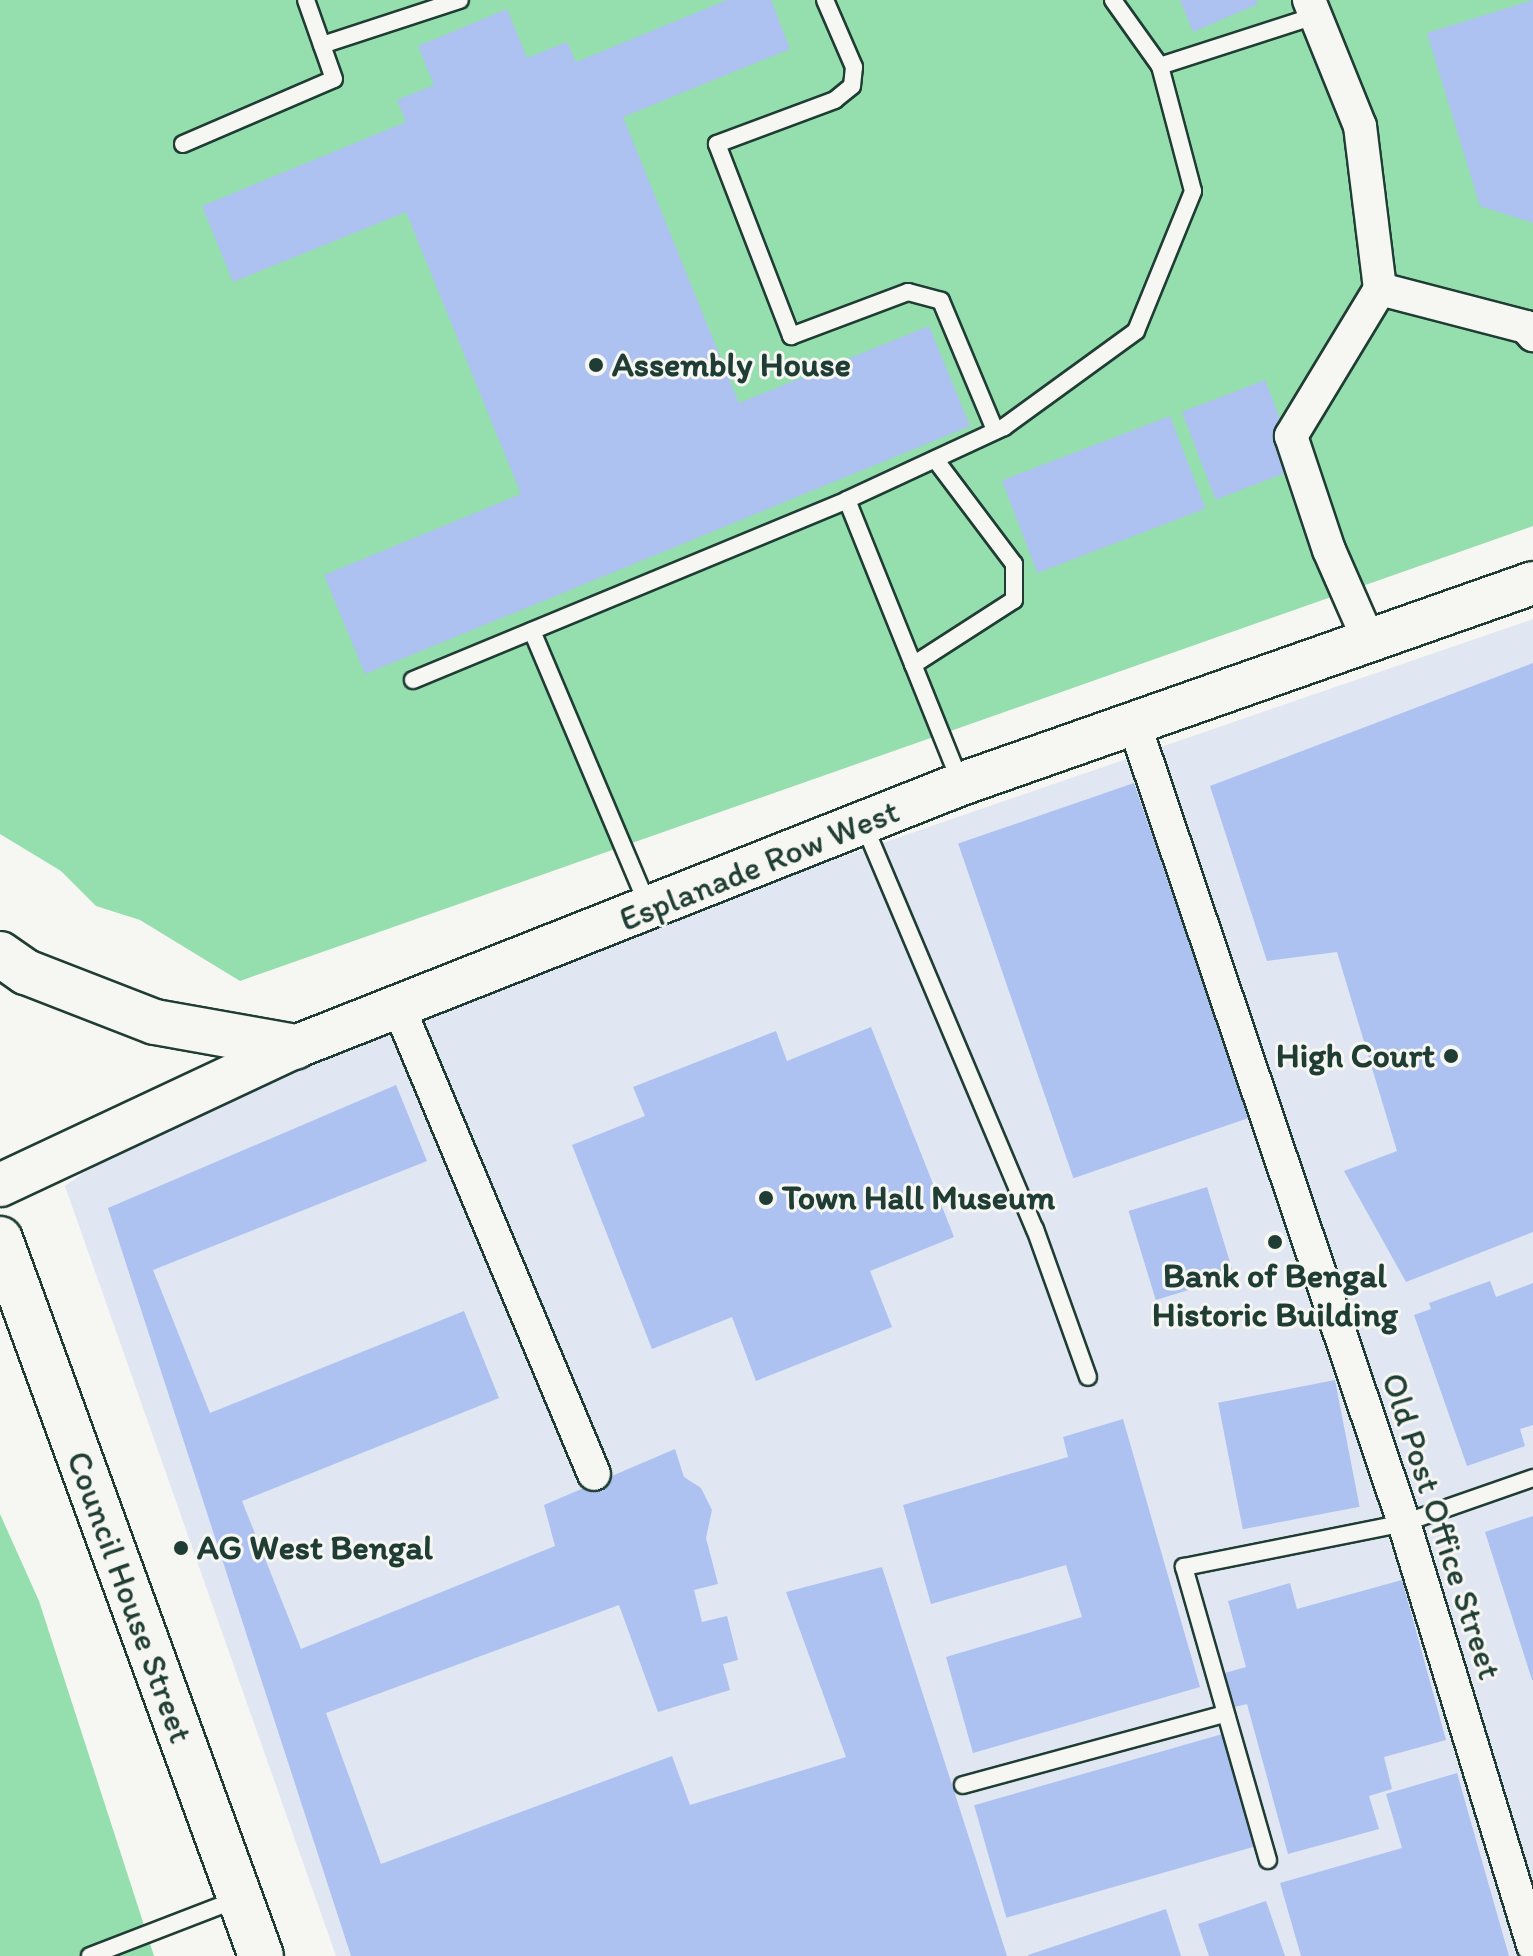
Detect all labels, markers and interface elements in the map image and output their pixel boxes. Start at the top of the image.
place label: Assembly House [612,345,851,385]
marker: Assembly House [587,356,605,374]
street label: Esplanade Row West [614,791,904,939]
place label: High Court [1276,1036,1435,1076]
marker: High Court [1442,1047,1460,1065]
place label: Town Hall Museum [782,1178,1055,1218]
marker: Town Hall Museum [757,1189,775,1207]
marker: Bank of Bengal Historic Building [1266,1233,1284,1251]
place label: Bank of Bengal Historic Building [1152,1255,1398,1334]
street label: Old Post Office Street [1373,1368,1511,1684]
street label: Council House Street [58,1446,202,1748]
place label: AG West Bengal [197,1528,430,1568]
marker: AG West Bengal [172,1539,190,1557]

